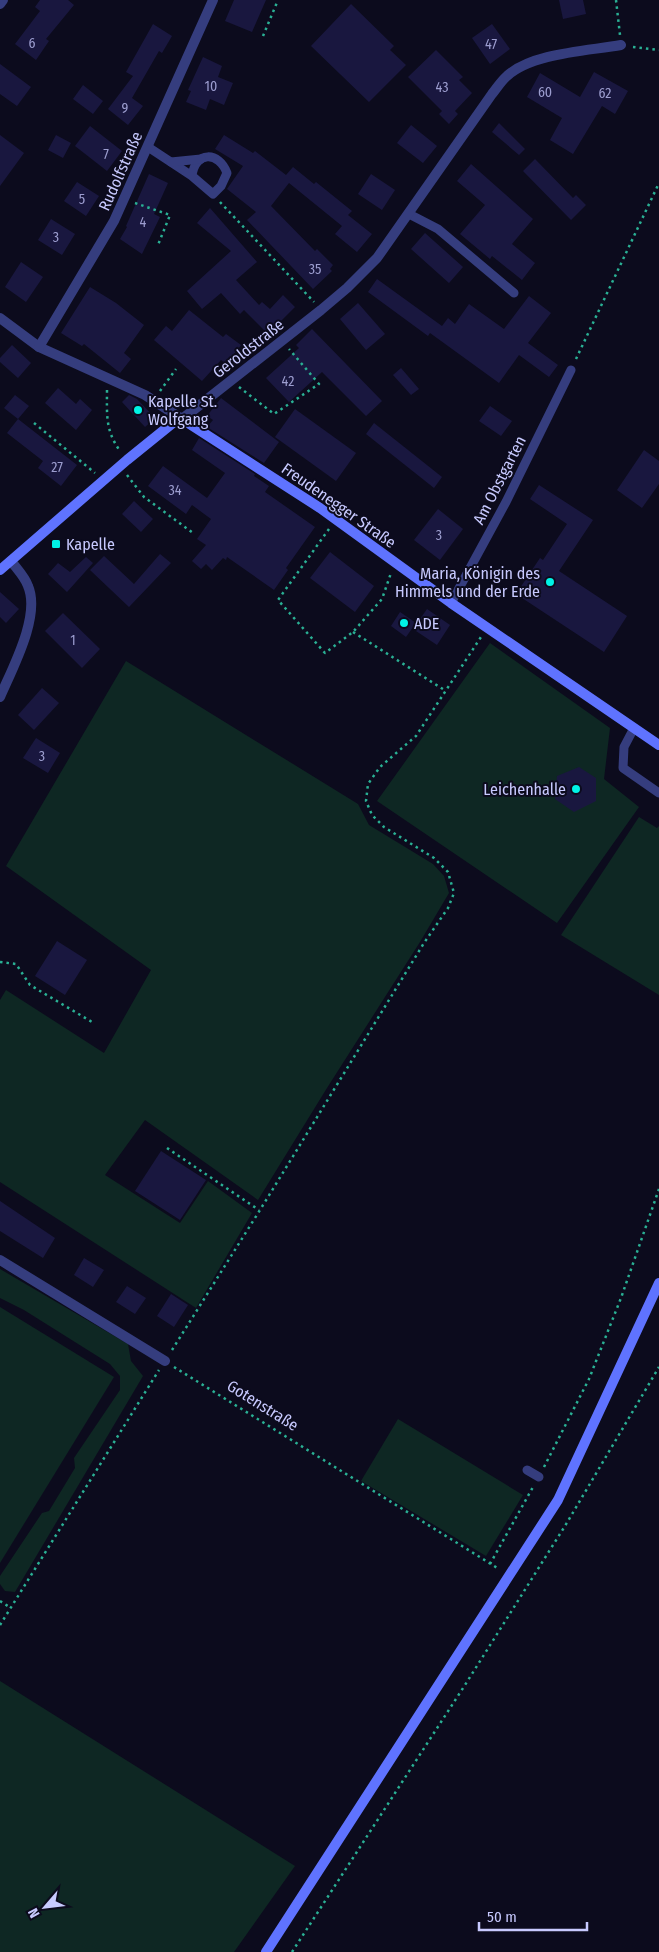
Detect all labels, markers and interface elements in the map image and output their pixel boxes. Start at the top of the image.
house number: 6 [29,35,36,52]
house number: 47 [485,36,497,53]
house number: 10 [205,78,217,95]
house number: 43 [436,79,448,96]
house number: 60 [538,84,552,101]
house number: 62 [599,85,612,102]
house number: 9 [122,100,129,117]
street label: Rudolfstraße [95,129,146,214]
house number: 7 [103,146,109,163]
house number: 5 [79,191,85,208]
house number: 4 [140,214,147,231]
house number: 3 [53,229,59,246]
house number: 35 [309,261,321,278]
street label: Geroldstraße [209,315,288,382]
house number: 42 [282,373,294,390]
place label: Kapelle St. Wolfgang [148,392,217,429]
marker: Kapelle St. Wolfgang [132,404,144,416]
street label: Am Obstgarten [469,433,530,528]
house number: 27 [51,459,63,476]
street label: Freudenegger Straße [278,459,400,552]
house number: 34 [168,482,182,499]
house number: 3 [436,527,442,544]
place label: Kapelle [66,535,115,554]
marker: Kapelle [50,538,62,550]
place label: Maria, Königin des Himmels und der Erde [395,564,540,601]
marker: Maria, Königin des Himmels und der Erde [544,576,556,588]
place label: ADE [414,614,439,633]
marker: ADE [398,617,410,629]
house number: 1 [70,632,76,649]
house number: 3 [39,748,45,765]
place label: Leichenhalle [483,780,566,799]
marker: Leichenhalle [570,783,582,795]
street label: Gotenstraße [224,1376,302,1435]
north arrow [20,1882,70,1932]
scale bar [479,1900,586,1932]
text: N [24,1905,43,1921]
text: 50 m [487,1908,517,1926]

